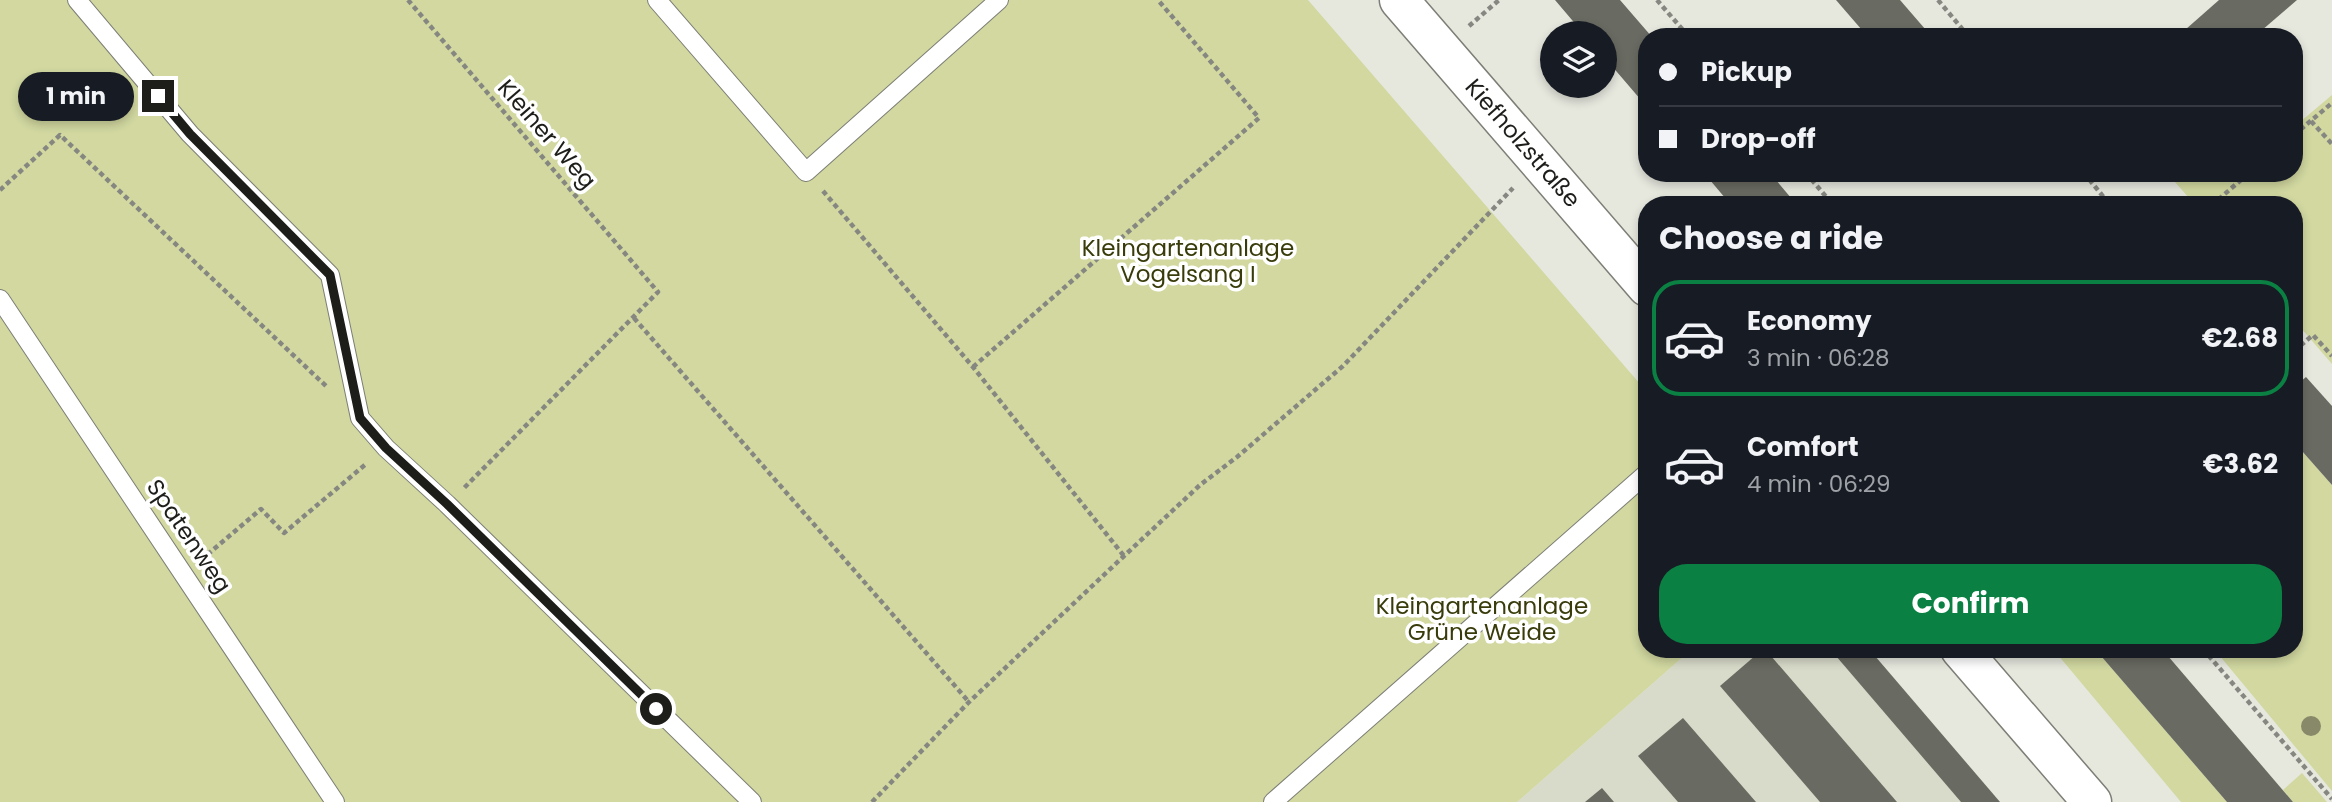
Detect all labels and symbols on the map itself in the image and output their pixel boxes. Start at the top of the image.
callout: 1 min [18,72,134,120]
street label: Kleiner Weg [491,72,603,196]
street label: Kiefholzstraße [1458,72,1588,214]
route end [142,80,174,112]
park label: Kleingartenanlage Vogelsang I [1082,232,1294,290]
street label: Spatenweg [139,473,239,599]
park label: Kleingartenanlage Grüne Weide [1376,590,1588,648]
route start [640,693,672,725]

